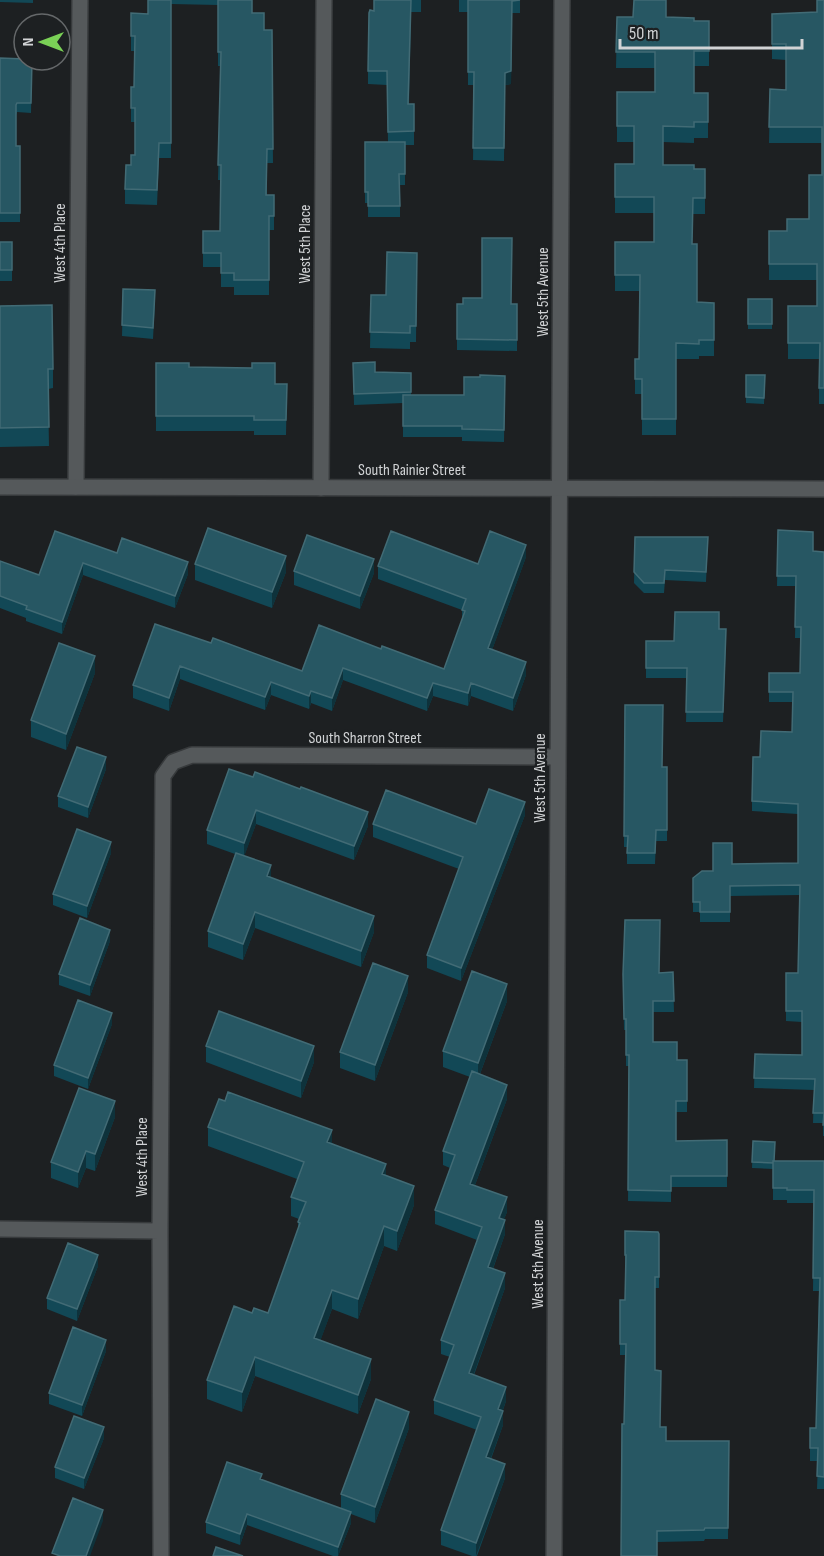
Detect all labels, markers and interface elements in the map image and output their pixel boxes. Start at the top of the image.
north arrow [12,12,72,72]
scale bar [620,12,802,50]
text: 50 m [629,23,659,44]
text: N [19,38,38,46]
street label: West 4th Place [51,203,70,283]
street label: West 5th Place [296,204,315,284]
street label: West 5th Avenue [534,247,553,337]
street label: South Rainier Street [358,461,466,480]
street label: South Sharron Street [308,729,422,748]
street label: West 5th Avenue [531,733,550,823]
street label: West 4th Place [133,1117,152,1197]
street label: West 5th Avenue [529,1219,548,1309]

